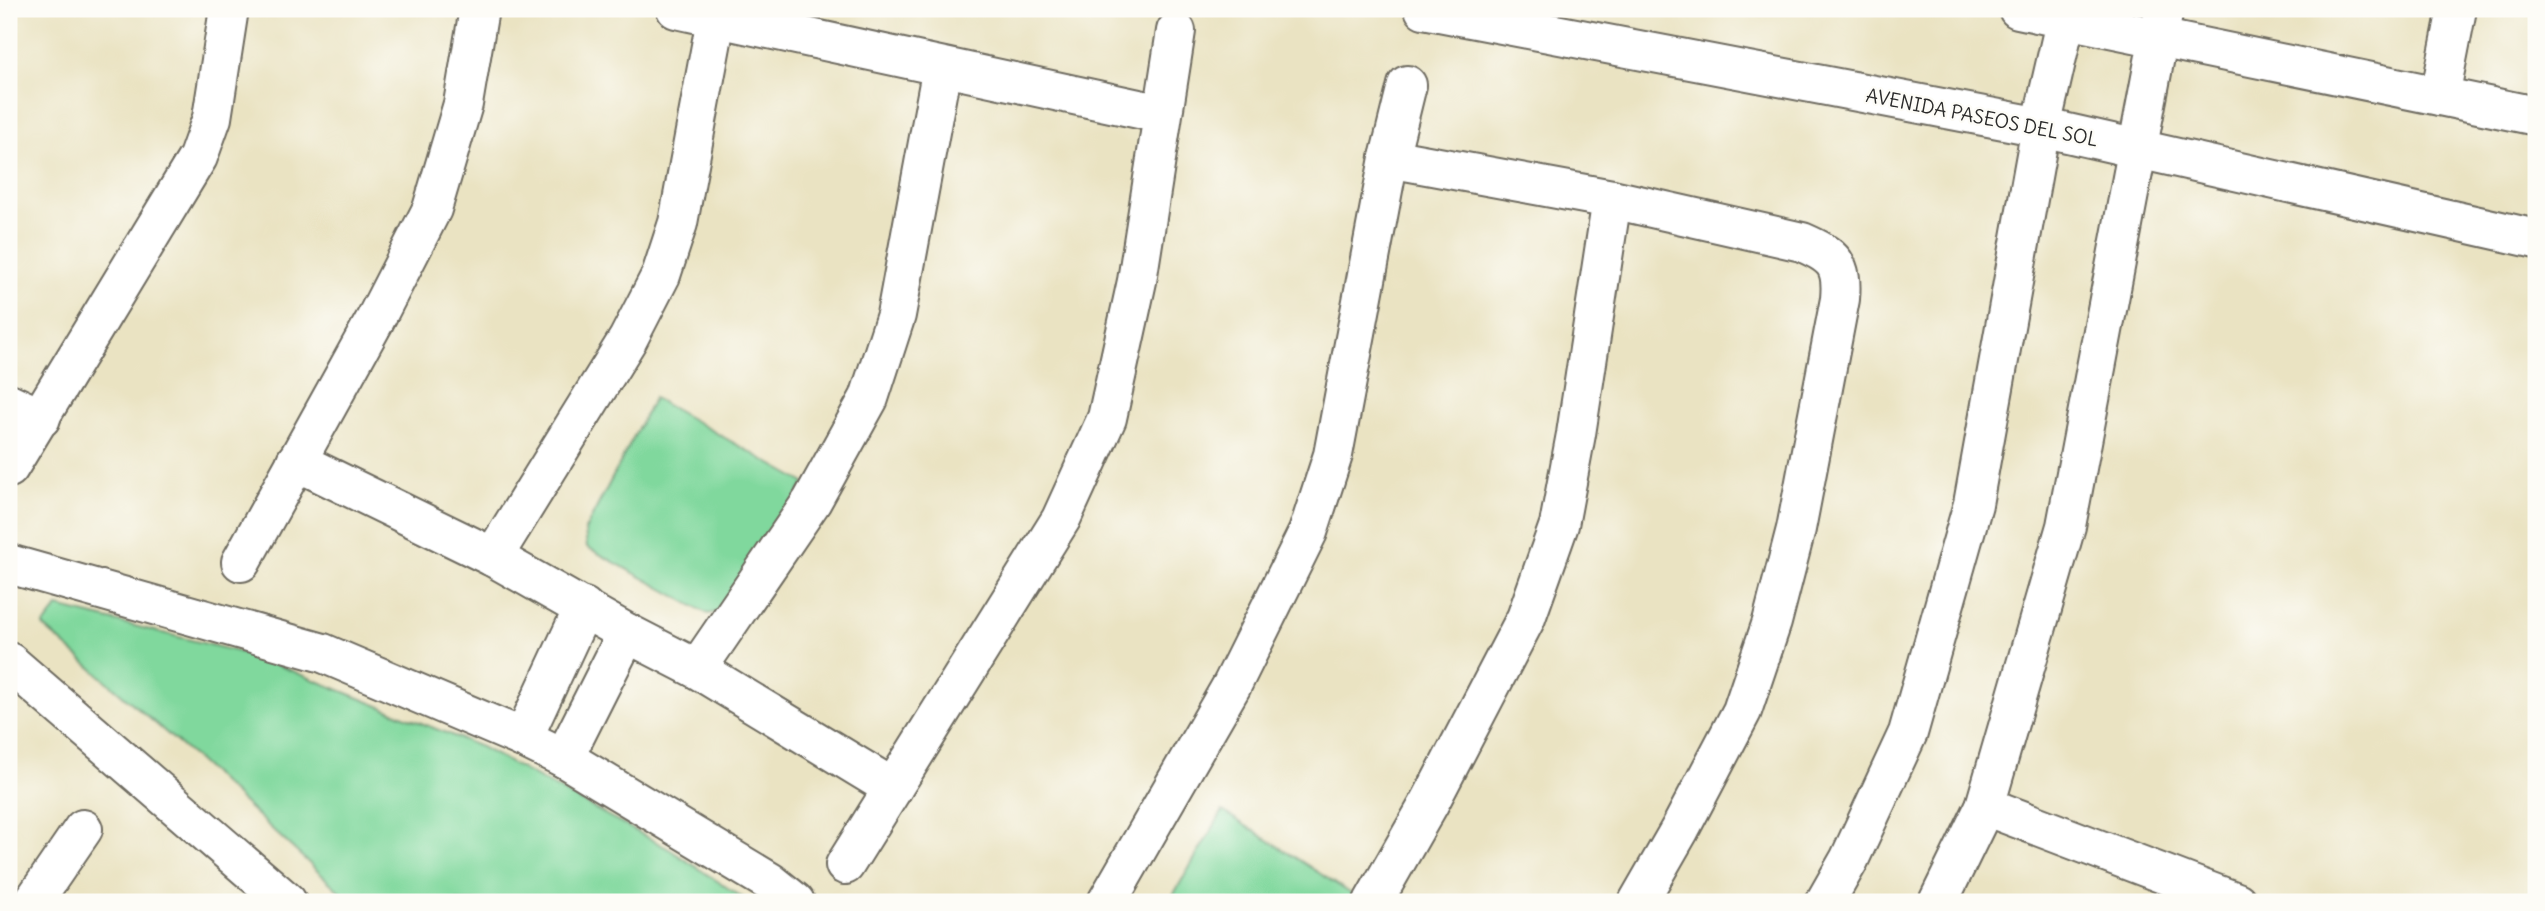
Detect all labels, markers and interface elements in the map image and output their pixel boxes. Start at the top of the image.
street label: AVENIDA PASEOS DEL SOL [1864,83,2100,151]

